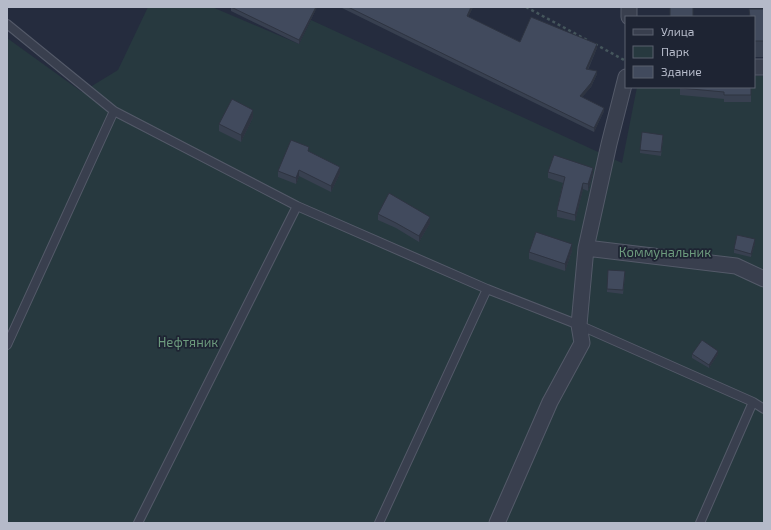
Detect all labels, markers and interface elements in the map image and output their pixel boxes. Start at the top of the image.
legend [625,16,755,88]
text: Улица [661,24,694,38]
text: Парк [661,44,690,58]
text: Здание [661,64,702,78]
park label: Коммунальник [619,244,711,260]
park label: Нефтяник [158,334,218,350]

